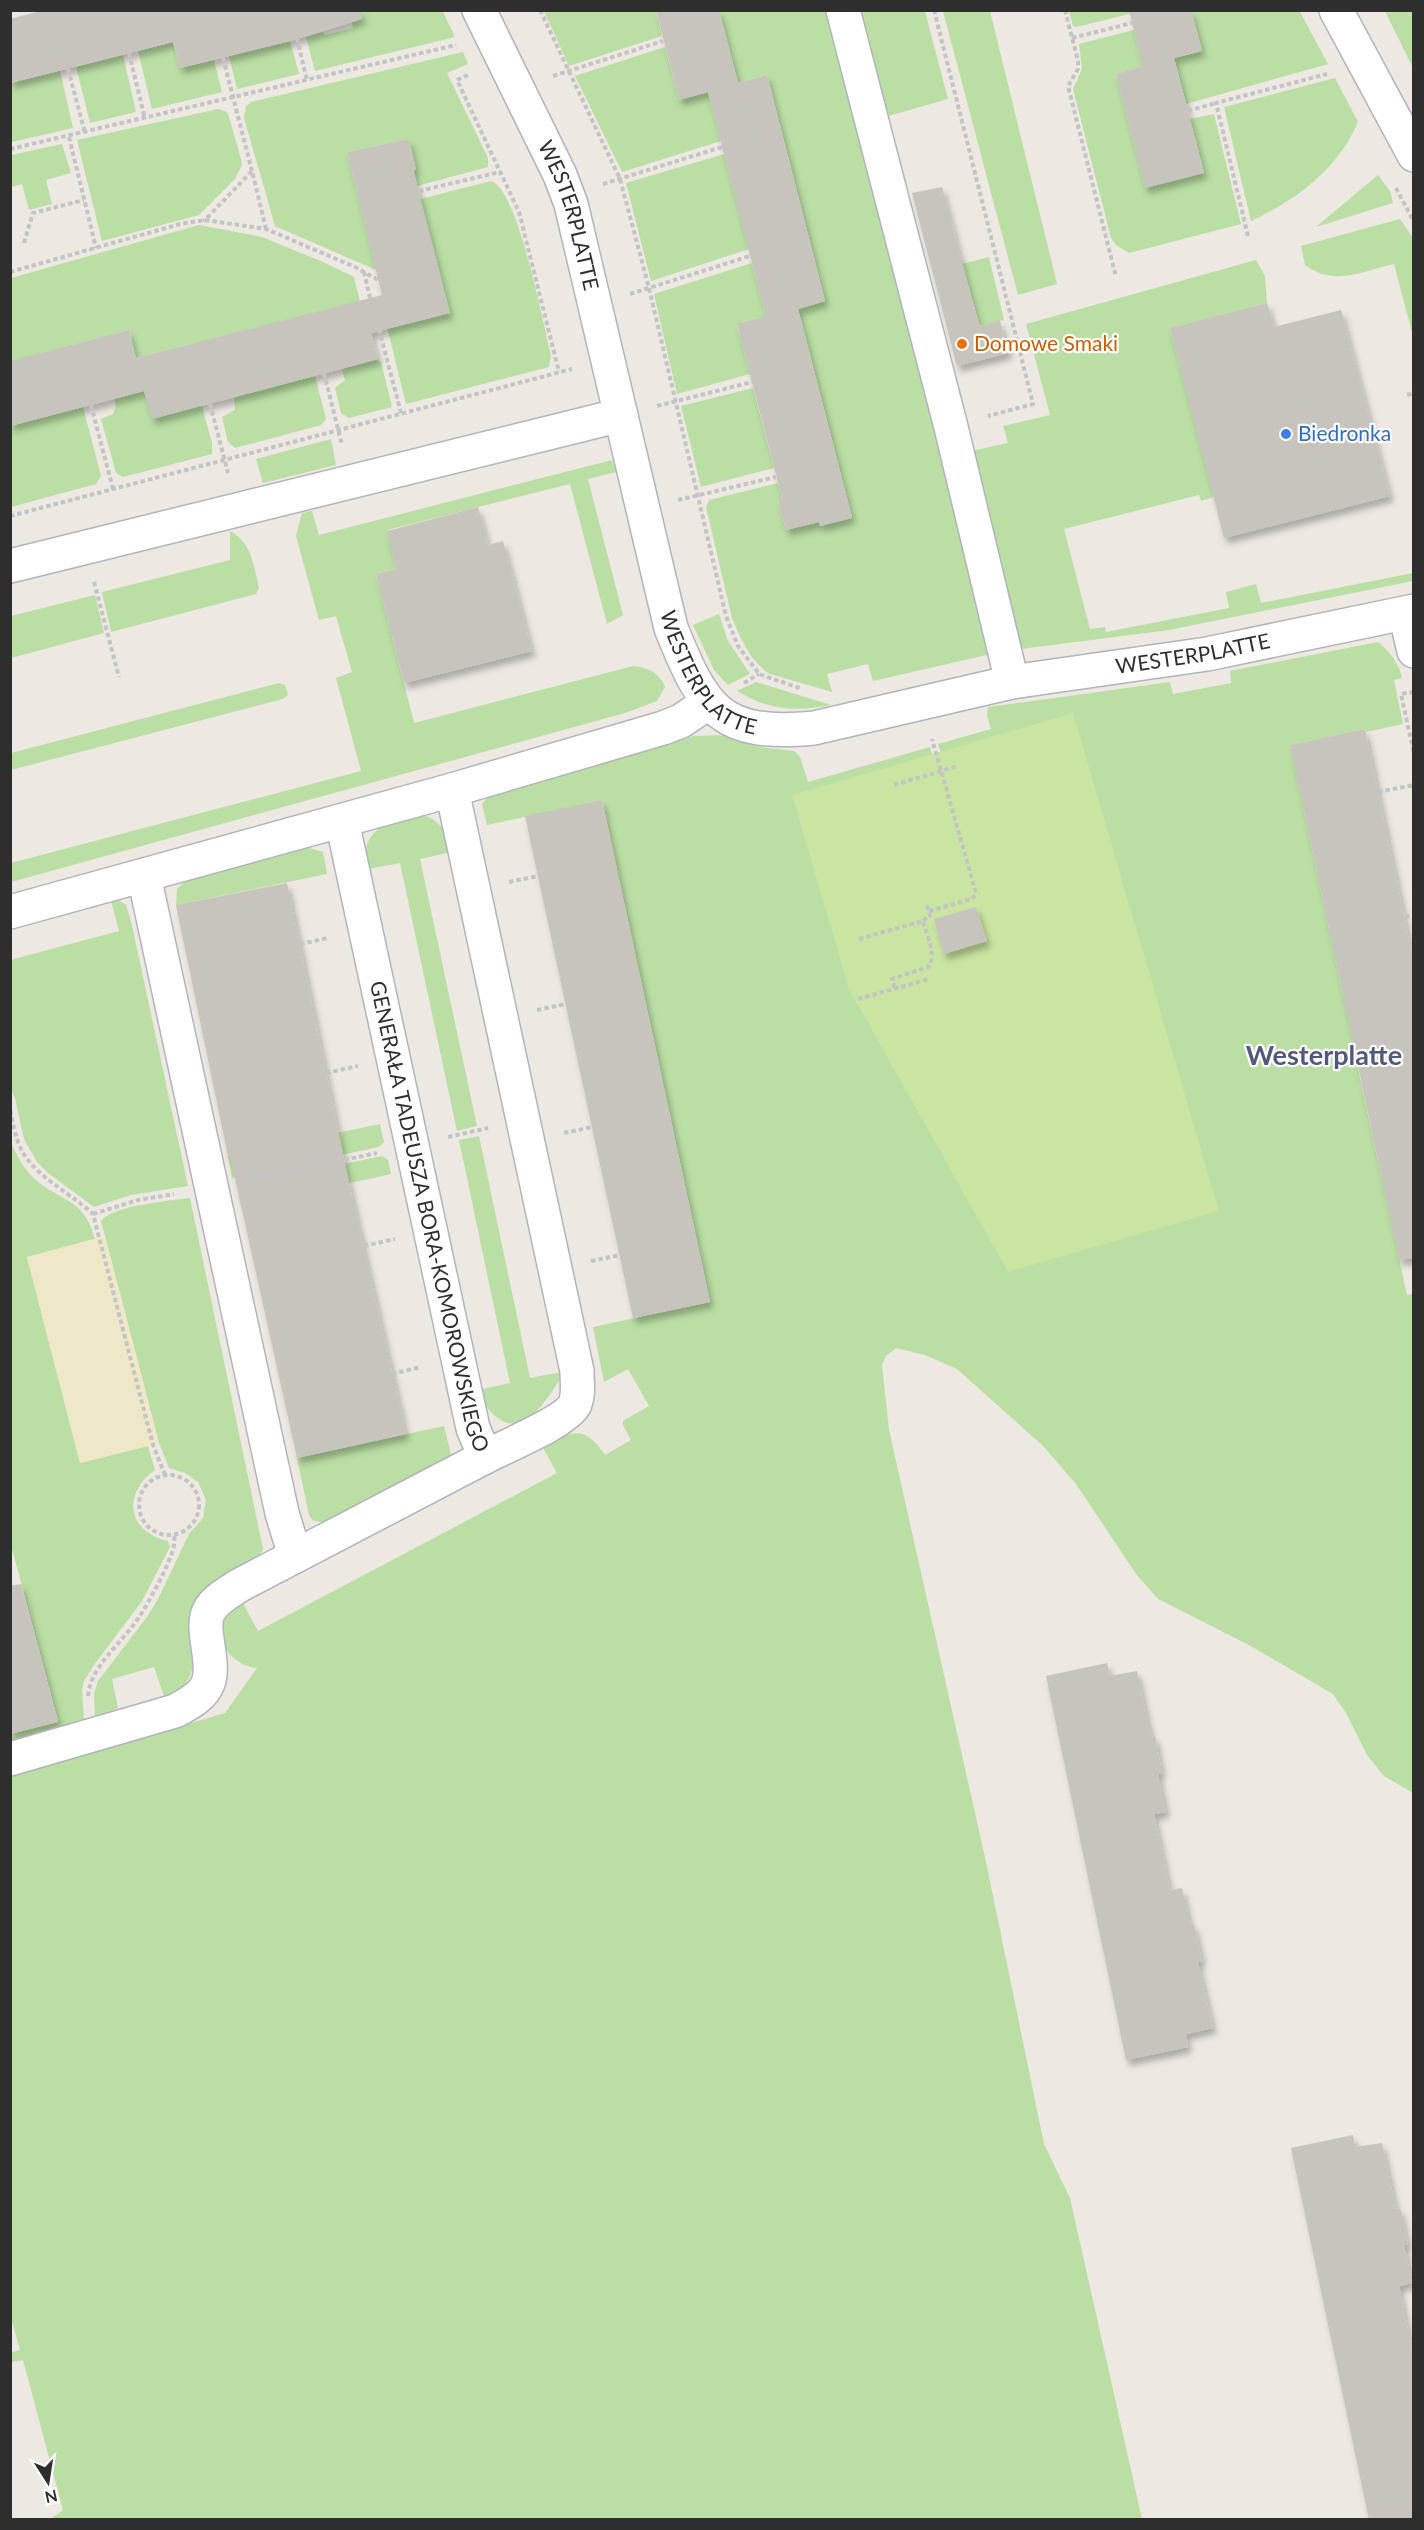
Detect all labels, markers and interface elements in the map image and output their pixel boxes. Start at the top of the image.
street label: WESTERPLATTE [534,136,605,292]
place label: Domowe Smaki [974,330,1118,355]
marker: Domowe Smaki [955,337,969,351]
place label: Biedronka [1298,420,1391,445]
marker: Biedronka [1279,427,1293,441]
street label: WESTERPLATTE [656,608,759,739]
street label: WESTERPLATTE [1114,627,1272,678]
street label: GENERAŁA TADEUSZA BORA-KOMOROWSKIEGO [366,978,496,1455]
district label: Westerplatte [1246,1038,1402,1071]
north arrow [18,2452,78,2512]
text: N [43,2487,59,2508]

